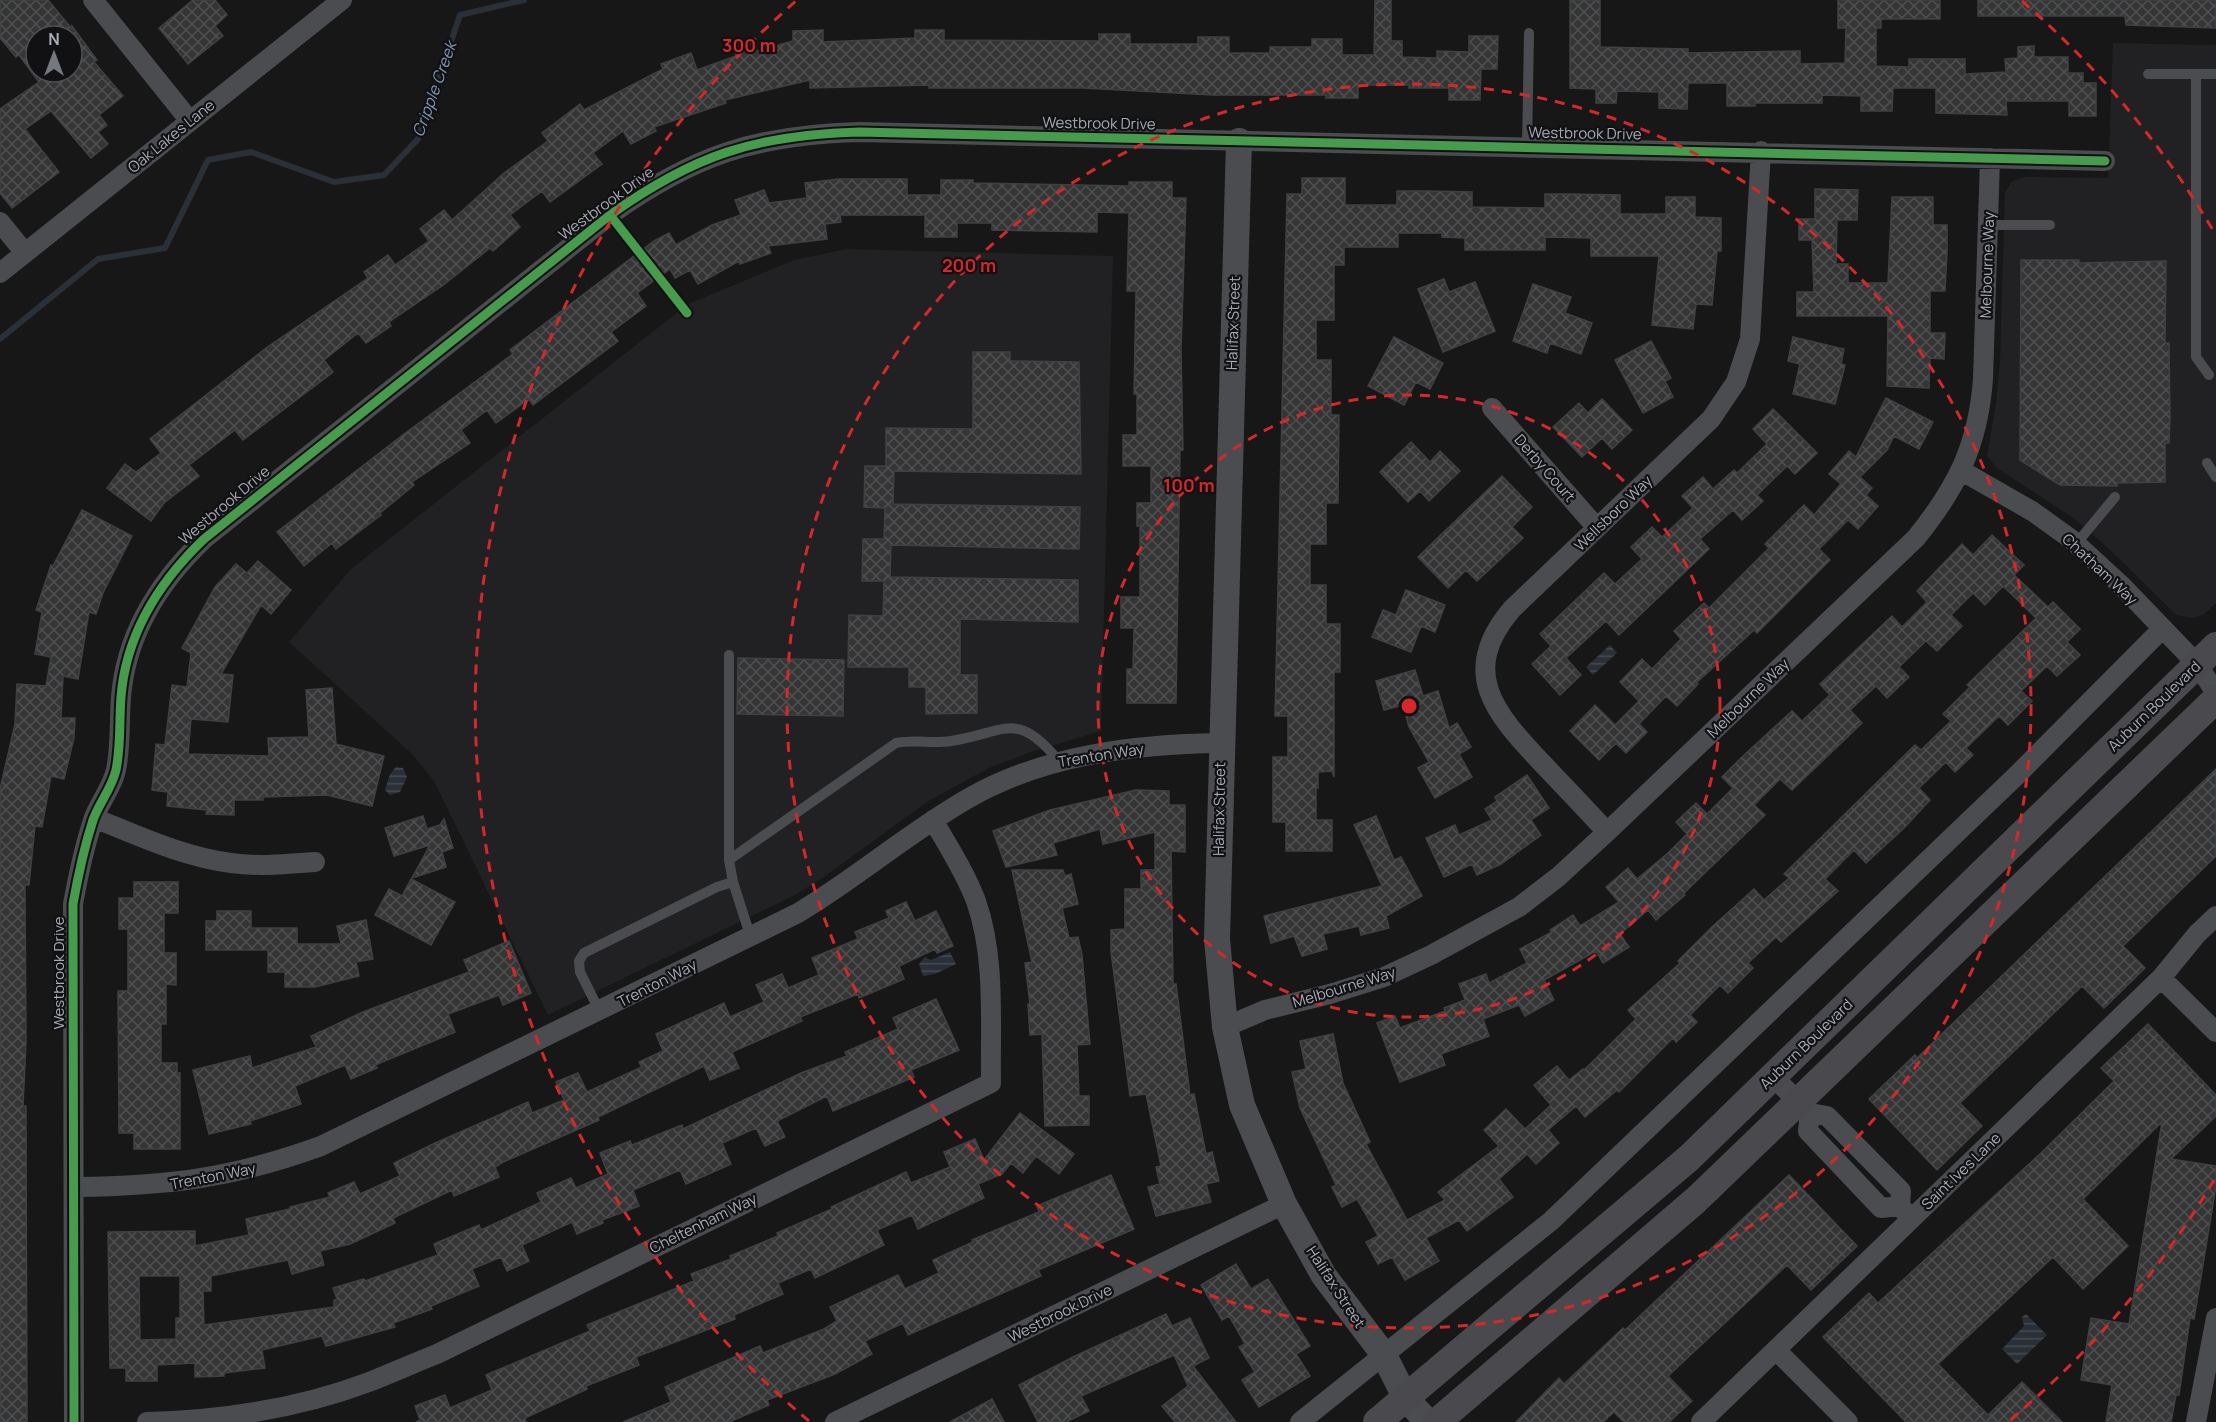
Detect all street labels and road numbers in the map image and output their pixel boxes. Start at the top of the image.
street label: Oak Lakes Lane [123,94,219,178]
street label: Westbrook Drive [1042,112,1156,134]
street label: Westbrook Drive [1528,122,1642,144]
street label: Westbrook Drive [554,161,658,245]
street label: Melbourne Way [1975,211,1999,319]
street label: Halifax Street [1221,276,1245,370]
street label: Derby Court [1510,430,1580,506]
street label: Westbrook Drive [174,460,274,549]
street label: Wellsboro Way [1569,470,1657,556]
street label: Chatham Way [2058,529,2142,610]
street label: Melbourne Way [1702,653,1794,743]
street label: Auburn Boulevard [2103,656,2205,756]
street label: Trenton Way [1057,738,1145,772]
street label: Halifax Street [1208,762,1230,856]
street label: Westbrook Drive [48,916,69,1030]
street label: Trenton Way [614,954,700,1012]
street label: Melbourne Way [1290,961,1398,1013]
street label: Auburn Boulevard [1755,994,1857,1094]
street label: Saint Ives Lane [1917,1127,2006,1214]
street label: Trenton Way [169,1157,258,1195]
street label: Cheltenham Way [646,1188,760,1258]
street label: Halifax Street [1302,1242,1370,1332]
street label: Westbrook Drive [1005,1279,1116,1347]

